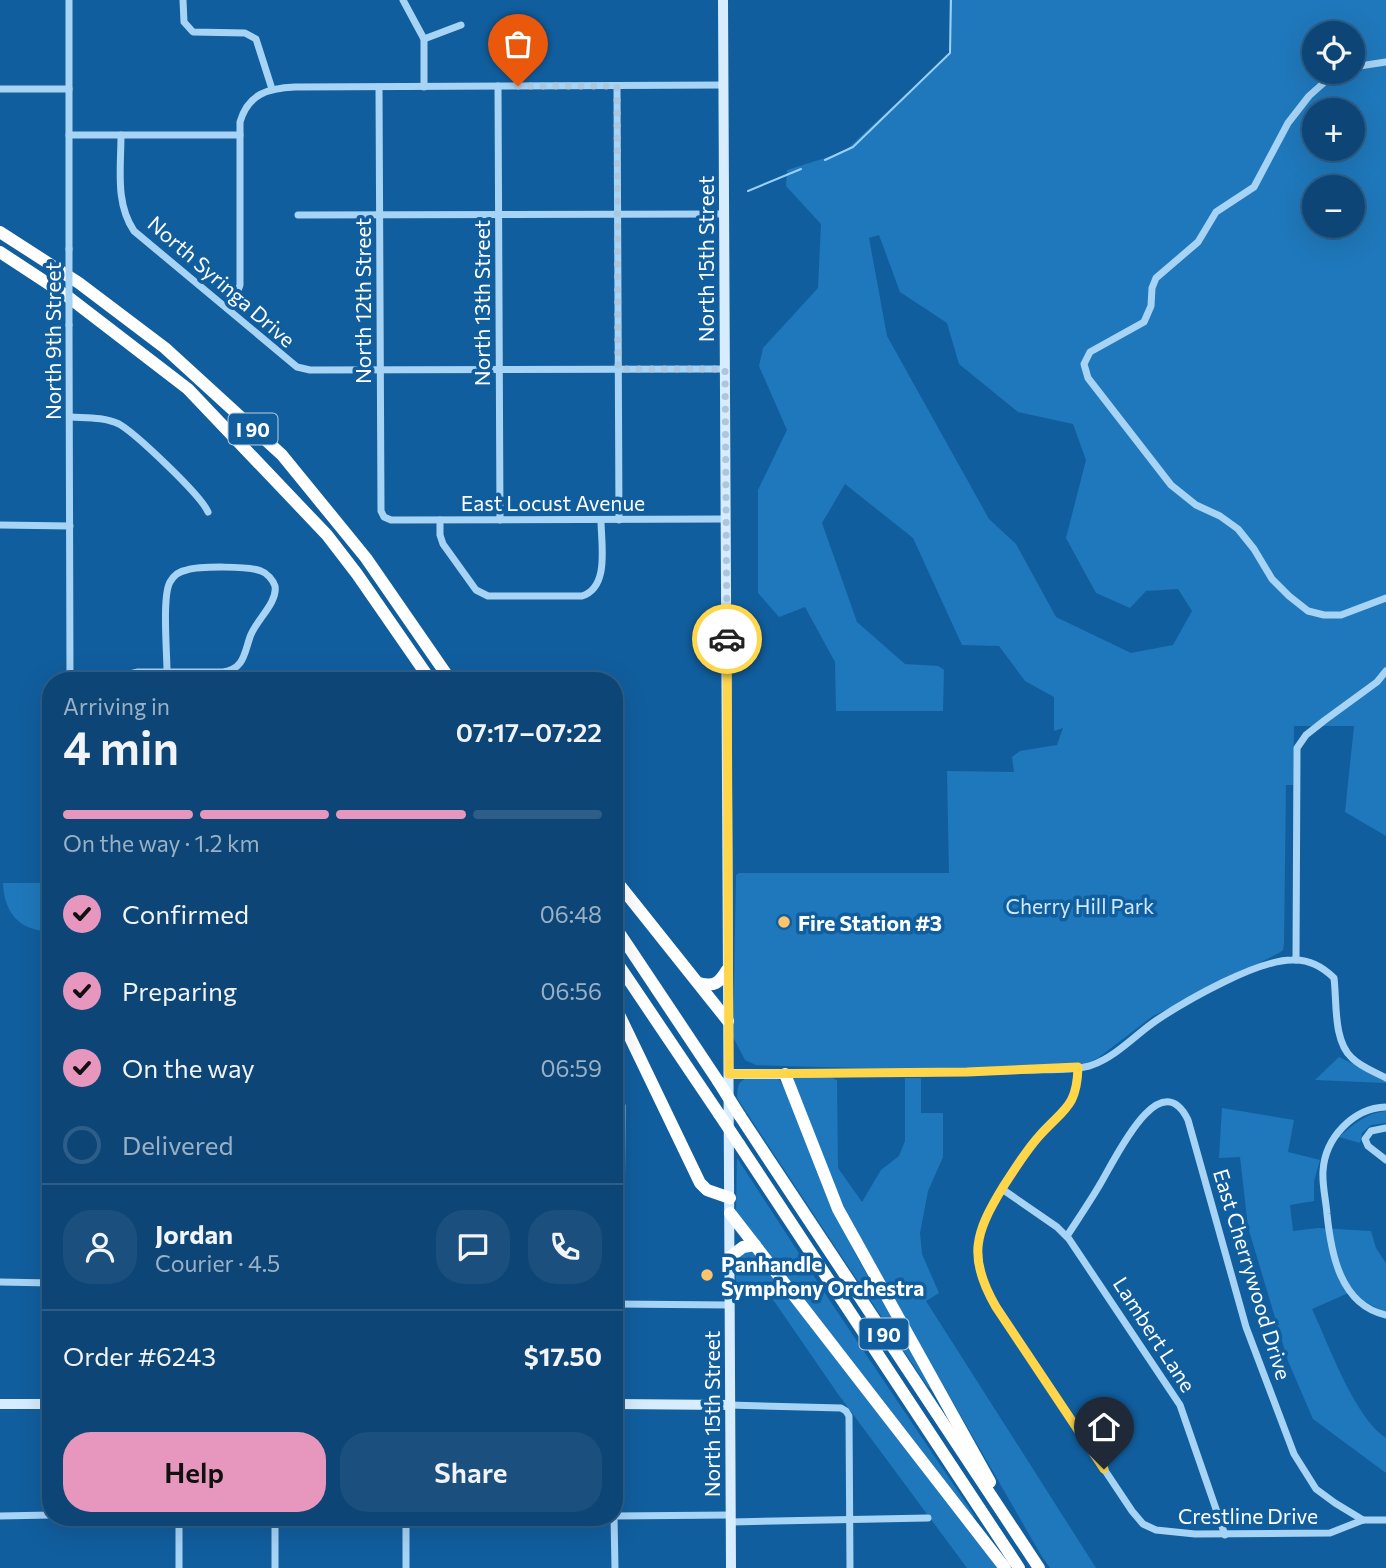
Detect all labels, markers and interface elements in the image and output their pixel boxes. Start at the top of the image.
pin [488,14,548,86]
map controls [1302,21,1365,238]
button: locate [1302,21,1365,84]
icon: bag [499,25,537,63]
button: + [1302,98,1365,161]
button: − [1302,175,1365,238]
street label: North 15th Street [693,176,718,342]
street label: North Syringa Drive [143,210,301,352]
street label: North 12th Street [350,218,375,384]
street label: North 13th Street [469,220,494,386]
street label: North 9th Street [40,262,65,420]
road number: I 90 [229,414,278,444]
street label: East Locust Avenue [461,490,645,515]
courier [692,604,762,674]
icon: car [708,620,746,658]
text: Arriving in [63,692,170,720]
text: 07:17–07:22 [456,716,602,747]
text: 4 min [63,718,179,774]
text: On the way · 1.2 km [63,829,260,857]
park label: Cherry Hill Park [1006,893,1154,918]
icon: check [63,895,101,933]
text: Confirmed [122,898,249,929]
text: 06:48 [540,900,602,928]
place label: Fire Station #3 [798,910,942,935]
marker: Fire Station #3 [776,914,792,930]
icon: check [63,972,101,1010]
text: Preparing [122,975,237,1006]
text: 06:56 [540,977,602,1005]
icon: check [63,1049,101,1087]
text: On the way [122,1052,255,1083]
text: 06:59 [540,1054,602,1082]
text: Delivered [122,1129,233,1160]
street label: East Cherrywood Drive [1209,1166,1297,1382]
button: person [63,1210,137,1284]
button: chat [436,1210,510,1284]
button: phone [528,1210,602,1284]
text: Jordan [155,1218,233,1249]
text: Courier · 4.5 [155,1249,280,1277]
place label: Panhandle Symphony Orchestra [721,1251,924,1300]
marker: Panhandle Symphony Orchestra [699,1267,715,1283]
street label: Lambert Lane [1109,1272,1201,1396]
road number: I 90 [860,1318,908,1350]
street label: North 15th Street [699,1331,724,1497]
text: Order #6243 [63,1340,216,1371]
text: $17.50 [524,1340,602,1371]
pin [1074,1397,1134,1469]
icon: home [1085,1408,1123,1446]
button: Help [63,1432,326,1512]
button: Share [340,1432,602,1512]
street label: Crestline Drive [1178,1503,1318,1528]

